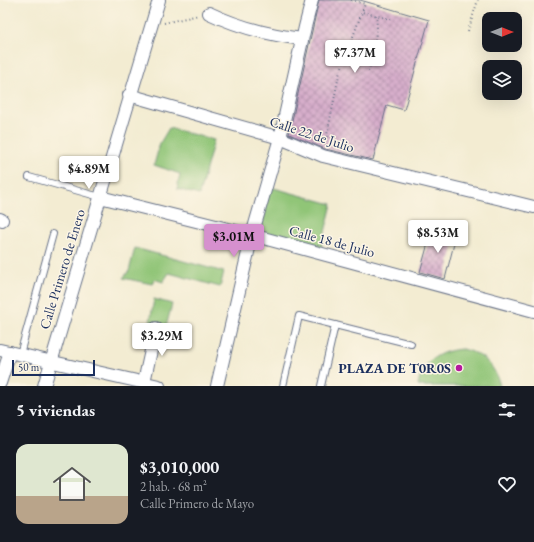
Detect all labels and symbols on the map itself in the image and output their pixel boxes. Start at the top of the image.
north arrow [482,12,522,52]
pin: $7.37M [322,40,388,74]
street label: Calle 22 de Julio [267,112,357,156]
pin: $4.89M [56,156,122,190]
street label: Calle Primero de Enero [35,207,89,331]
pin: $8.53M [405,220,471,254]
street label: Calle 18 de Julio [287,221,377,261]
pin: $3.01M [201,224,267,258]
pin: $3.29M [129,323,195,357]
scale bar [12,358,95,377]
place label: PLAZA DE T0R0S [338,359,451,377]
marker: PLAZA DE T0R0S [454,363,464,373]

